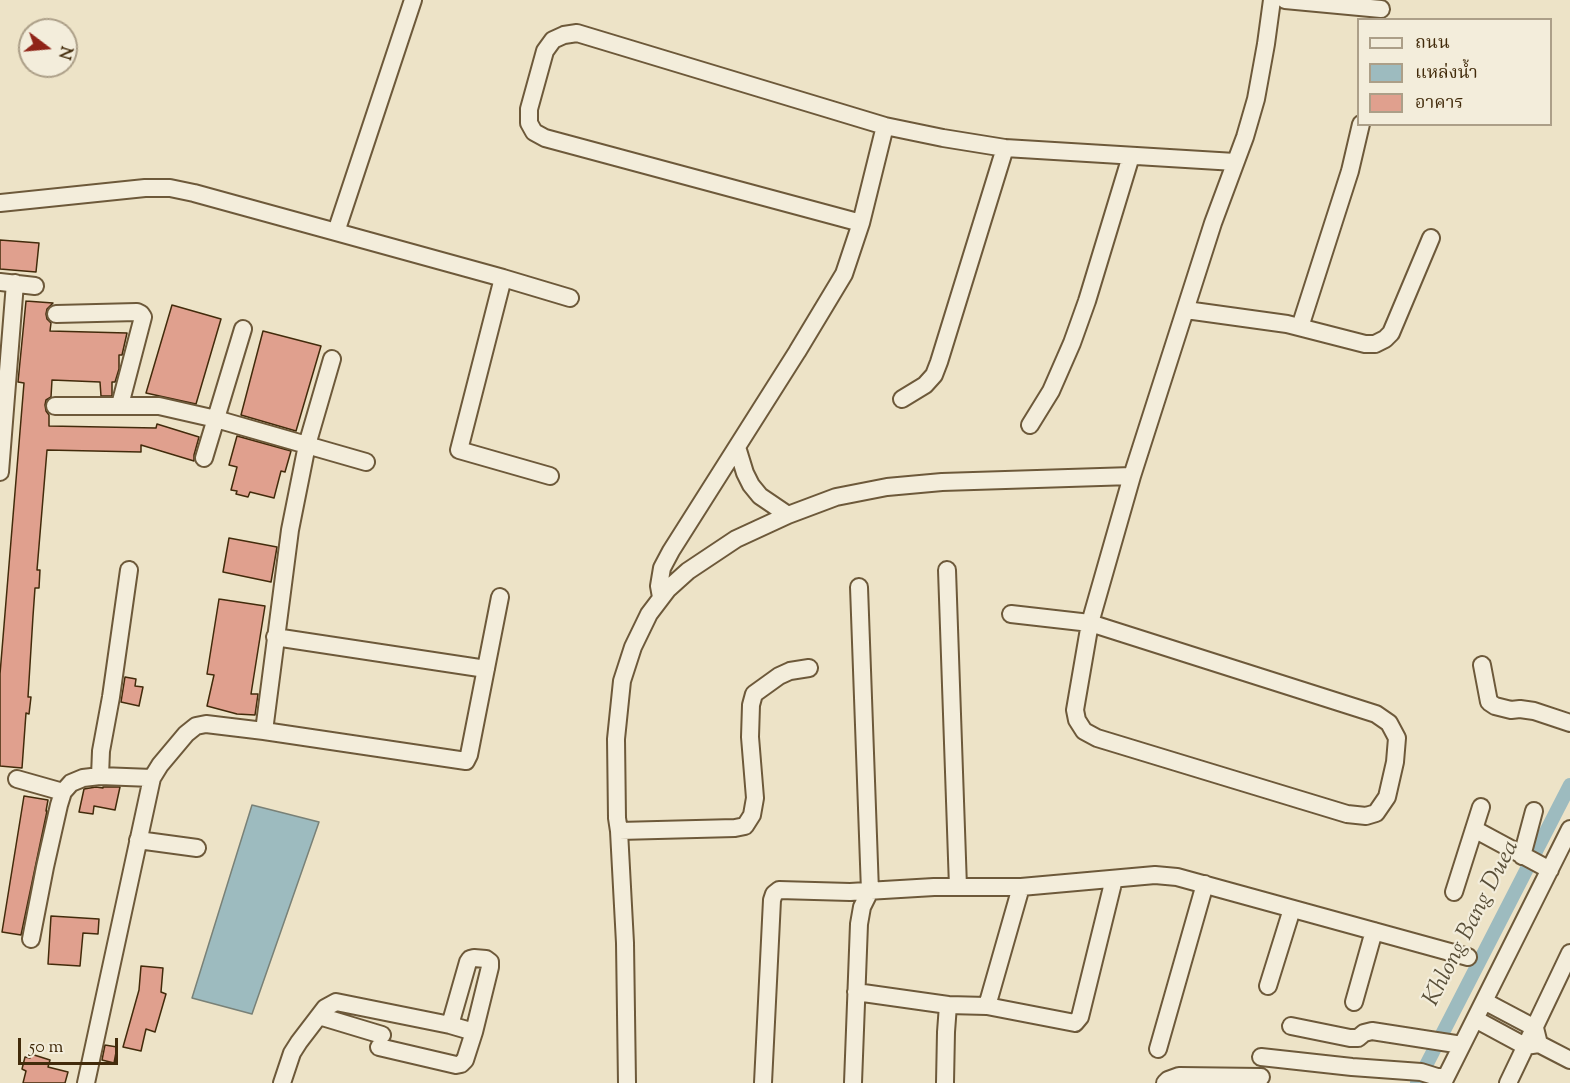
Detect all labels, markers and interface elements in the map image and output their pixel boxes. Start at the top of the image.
north arrow [18,18,78,78]
legend [1357,18,1552,126]
text: ถนน [1415,31,1450,57]
text: N [51,43,77,62]
text: แหล่งน้ำ [1415,61,1478,87]
text: อาคาร [1415,91,1464,117]
water label: Khlong Bang Duea [1419,836,1527,1012]
scale bar [21,1026,122,1064]
text: 50 m [29,1035,63,1061]

